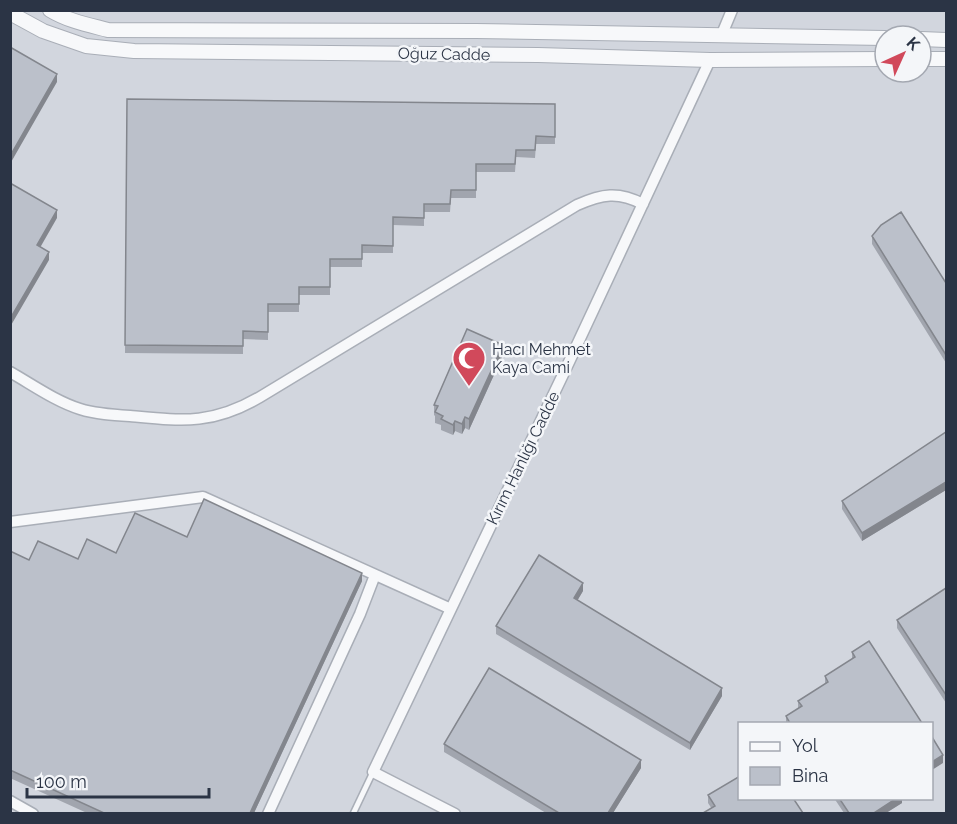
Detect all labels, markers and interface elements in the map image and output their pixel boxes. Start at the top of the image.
north arrow [873,24,933,84]
text: K [903,33,924,54]
street label: Oğuz Cadde [398,44,490,64]
mosque icon: Hacı Mehmet Kaya Cami [451,340,487,387]
place label: Hacı Mehmet Kaya Cami [492,340,591,377]
street label: Kırım Hanlığı Cadde [483,388,563,528]
legend [738,722,933,800]
text: Yol [792,735,818,756]
scale bar [27,761,208,799]
text: Bina [792,765,828,786]
text: 100 m [36,771,87,792]

